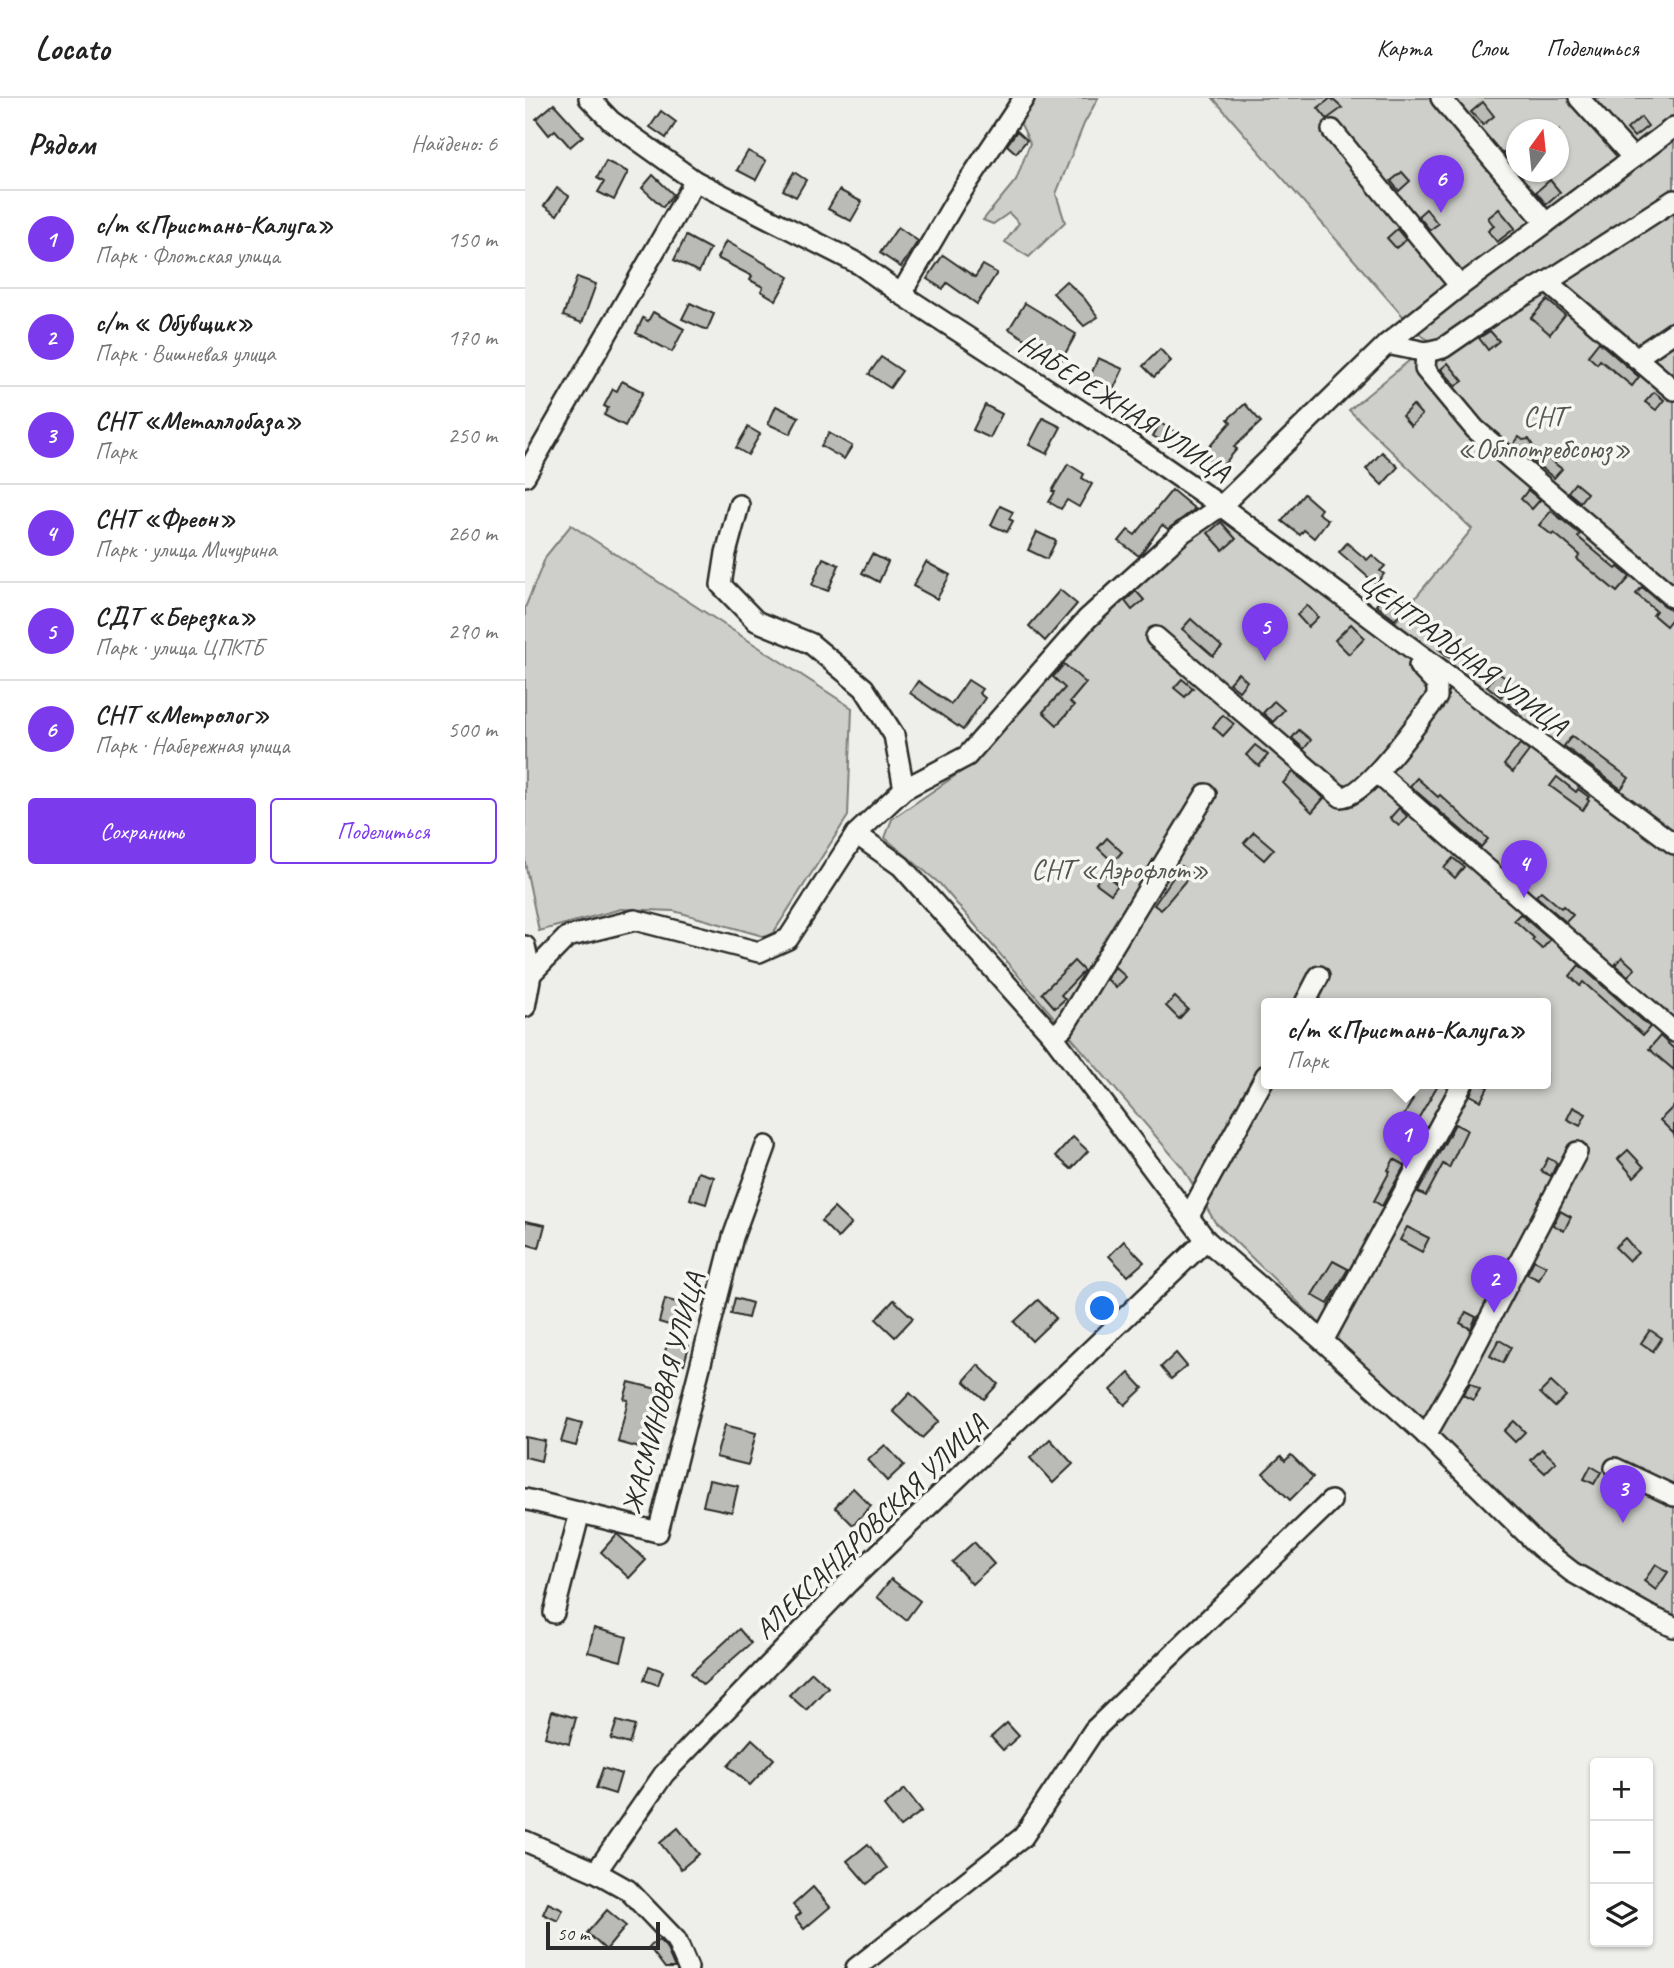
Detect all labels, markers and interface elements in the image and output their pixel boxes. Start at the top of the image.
text: Locato [35,27,109,69]
text: Карта [1377,33,1431,63]
text: Слои [1469,33,1508,63]
text: Поделиться [1546,33,1639,63]
north arrow [1506,119,1569,182]
text: Рядом [28,125,95,163]
text: Найдено: 6 [411,129,497,158]
pin: 6 [1418,155,1464,213]
text: с/т «Пристань-Калуга» [95,208,333,241]
text: 1 [46,225,56,254]
text: 150 m [448,225,497,254]
text: Парк · Флотская улица [95,241,280,270]
text: с/т « Обувщик» [95,306,253,339]
text: 2 [46,323,56,352]
text: 170 m [448,323,497,352]
street label: НАБЕРЕЖНАЯ УЛИЦА [1013,326,1238,489]
text: Парк · Вишневая улица [95,339,275,368]
park label: СНТ «Облпотребсоюз» [1457,399,1631,466]
text: СНТ «Металлобаза» [95,404,302,437]
text: 3 [46,421,56,450]
text: 250 m [448,421,497,450]
text: Парк [95,437,136,466]
text: СНТ «Фреон» [95,502,236,535]
text: 4 [46,519,56,548]
text: 260 m [448,519,497,548]
text: Парк · улица Мичурина [95,535,277,564]
street label: ЦЕНТРАЛЬНАЯ УЛИЦА [1353,564,1576,744]
text: СДТ «Березка» [95,600,256,633]
pin: 5 [1242,603,1288,661]
text: 5 [46,617,56,646]
text: 290 m [448,617,497,646]
text: Парк · улица ЦПКТБ [95,633,264,662]
text: СНТ «Метролог» [95,698,270,731]
text: 6 [46,715,56,744]
text: 500 m [448,715,497,744]
text: Парк · Набережная улица [95,731,289,760]
button: Сохранить [28,798,256,864]
button: Поделиться [270,798,497,864]
pin: 4 [1501,840,1547,898]
park label: СНТ «Аэрофлот» [1031,852,1209,887]
popup [1261,998,1551,1089]
text: с/т «Пристань-Калуга» [1287,1013,1525,1046]
text: Парк [1287,1046,1328,1075]
pin: 1 [1383,1111,1429,1169]
pin: 2 [1471,1255,1517,1313]
street label: ЖАСМИНОВАЯ УЛИЦА [613,1268,712,1518]
your location [1085,1291,1119,1325]
street label: АЛЕКСАНДРОВСКАЯ УЛИЦА [747,1406,994,1646]
pin: 3 [1600,1465,1646,1523]
map controls [1590,1758,1653,1947]
button: + [1590,1758,1653,1821]
button: − [1590,1821,1653,1884]
button: layers [1590,1884,1653,1947]
scale bar [546,1919,660,1951]
text: 50 m [557,1922,589,1946]

